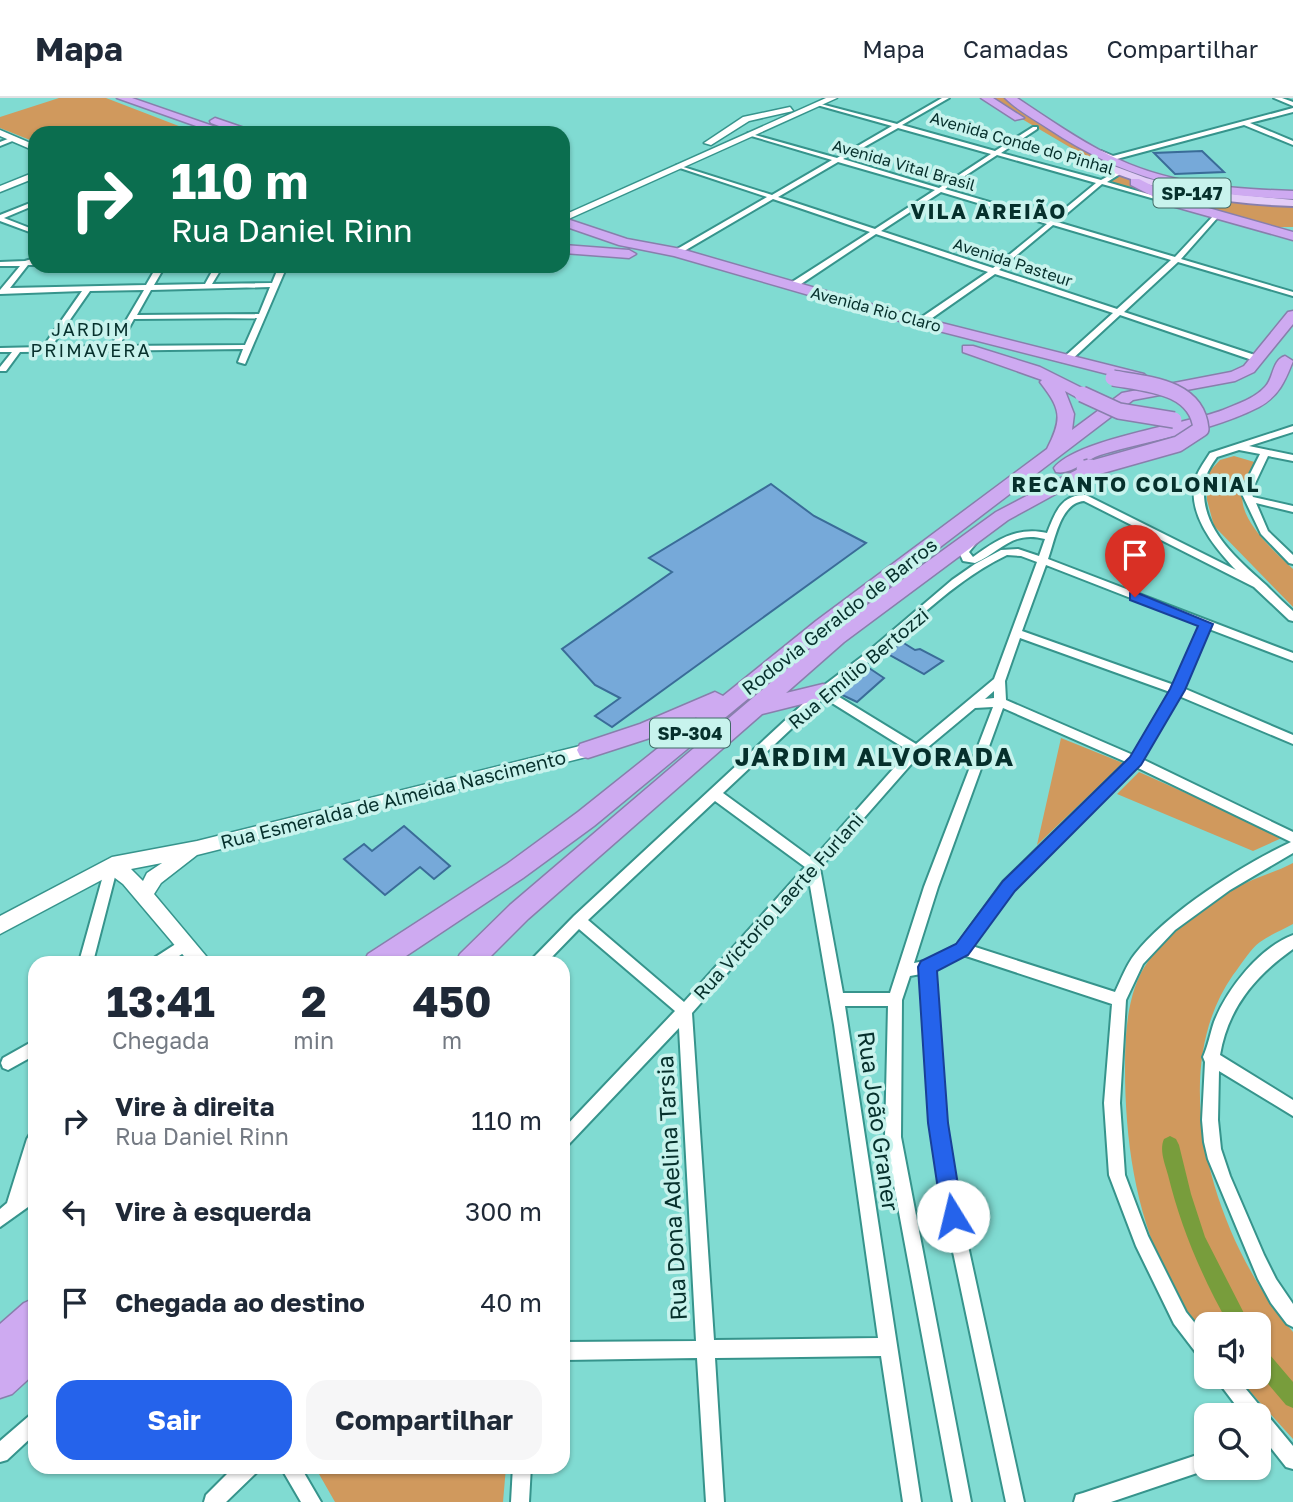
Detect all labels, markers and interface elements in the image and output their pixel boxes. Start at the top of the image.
text: Mapa [35,29,123,68]
text: Mapa [862,34,925,63]
text: Camadas [963,34,1068,63]
text: Compartilhar [1106,34,1258,63]
street label: Avenida Conde do Pinhal [928,107,1116,179]
street label: Avenida Vital Brasil [830,135,978,195]
text: 110 m [171,151,308,210]
icon: right [56,154,147,245]
road number: SP-147 [1154,178,1230,208]
district label: VILA AREIÃO [910,198,1068,224]
text: Rua Daniel Rinn [171,211,413,249]
street label: Avenida Pasteur [951,233,1075,291]
street label: Avenida Rio Claro [809,282,943,336]
district label: JARDIM PRIMAVERA [31,318,151,361]
district label: RECANTO COLONIAL [1012,471,1260,497]
pin [1105,525,1165,597]
street label: Rodovia Geraldo de Barros [737,533,941,699]
icon: arrive [1116,536,1154,574]
street label: Rua Emílio Bertozzi [783,603,933,733]
road number: SP-304 [650,718,730,748]
district label: JARDIM ALVORADA [735,741,1015,772]
street label: Rua Esmeralda de Almeida Nascimento [218,745,568,853]
street label: Rua Victorio Laerte Furlani [688,808,868,1004]
text: 13:41 [106,976,215,1026]
text: 2 [301,976,327,1026]
text: 450 [412,976,492,1026]
text: Chegada [112,1026,209,1054]
text: min [293,1026,334,1054]
text: m [442,1026,462,1054]
street label: Rua João Graner [853,1029,905,1213]
street label: Rua Dona Adelina Tarsia [650,1055,692,1321]
text: Vire à direita [115,1091,275,1122]
icon: right [56,1102,94,1140]
text: 110 m [471,1105,542,1136]
text: Rua Daniel Rinn [115,1122,289,1150]
position arrow [916,1179,990,1253]
icon: left [56,1193,94,1231]
text: Vire à esquerda [115,1196,311,1227]
text: 300 m [465,1196,542,1227]
icon: arrive [56,1284,94,1322]
text: Chegada ao destino [115,1287,365,1318]
text: 40 m [481,1287,542,1318]
map controls [1194,1312,1271,1480]
button: sound [1194,1312,1271,1389]
button: Sair [56,1380,292,1460]
button: Compartilhar [306,1380,542,1460]
button: search [1194,1403,1271,1480]

